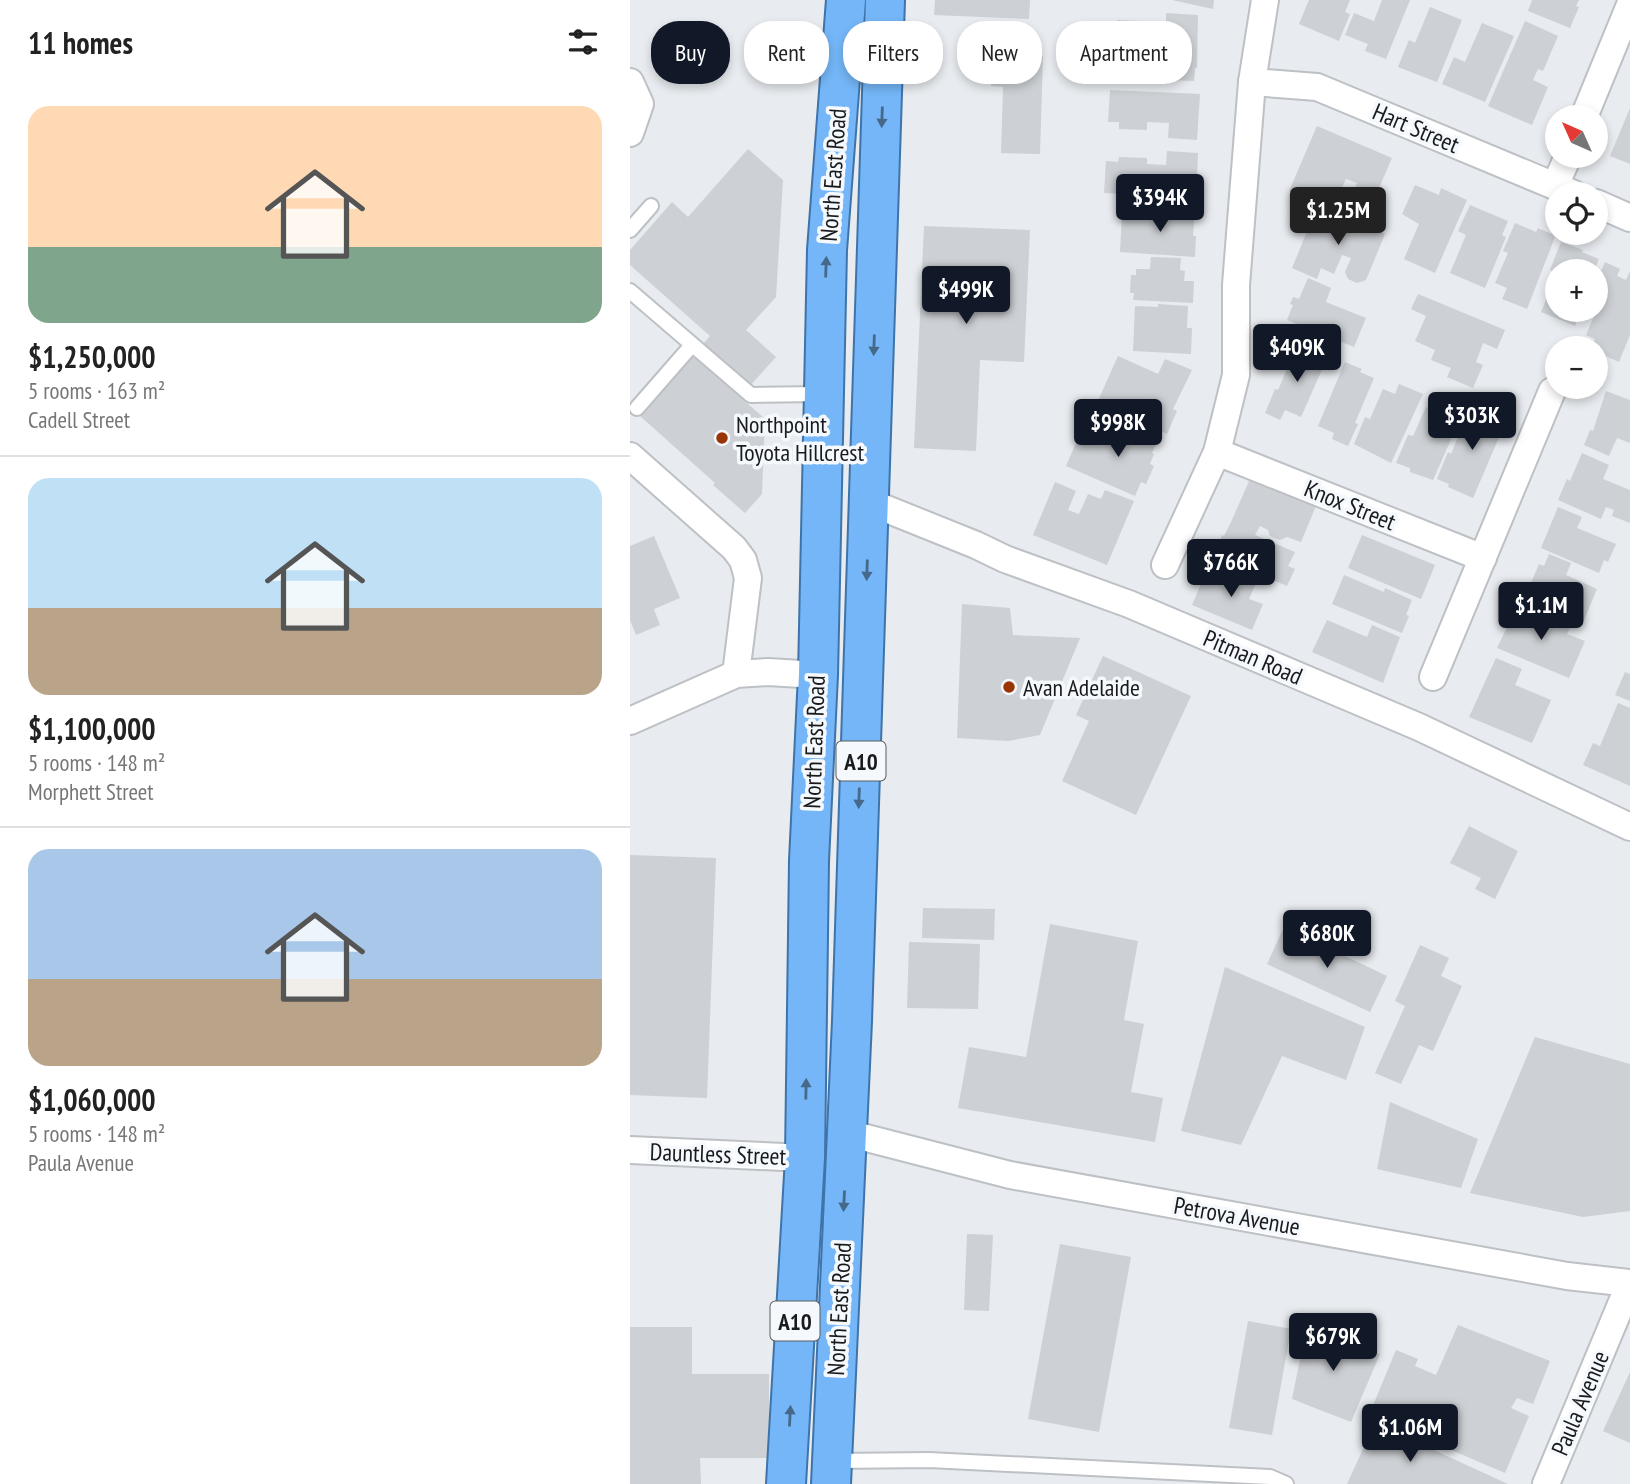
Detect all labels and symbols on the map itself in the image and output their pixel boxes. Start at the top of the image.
street label: Hart Street [1368,96,1464,160]
north arrow [1545,105,1608,168]
one-way arrow [876,106,887,128]
street label: North East Road [813,107,853,243]
pin: $394K [1111,174,1209,234]
pin: $1.25M [1281,188,1395,247]
one-way arrow [820,256,832,278]
pin: $499K [917,266,1015,326]
pin: $409K [1248,324,1346,384]
one-way arrow [869,334,880,356]
pin: $303K [1423,392,1521,452]
pin: $998K [1069,400,1167,459]
place label: Northpoint Toyota Hillcrest [736,409,864,468]
marker: Northpoint Toyota Hillcrest [714,430,730,446]
street label: Knox Street [1300,473,1401,537]
pin: $766K [1182,540,1280,599]
one-way arrow [862,559,873,581]
pin: $1.1M [1492,582,1590,642]
street label: Pitman Road [1199,622,1307,692]
place label: Avan Adelaide [1023,672,1140,703]
street label: North East Road [796,675,832,809]
marker: Avan Adelaide [1001,679,1017,695]
road number: A10 [836,741,886,780]
one-way arrow [854,787,865,809]
pin: $680K [1278,911,1376,970]
one-way arrow [800,1078,812,1100]
street label: Dauntless Street [649,1136,787,1172]
one-way arrow [838,1190,849,1212]
street label: Petrova Avenue [1172,1190,1302,1242]
street label: North East Road [820,1242,858,1376]
road number: A10 [770,1302,820,1340]
pin: $679K [1284,1314,1382,1373]
street label: Paula Avenue [1544,1346,1616,1460]
pin: $1.06M [1353,1404,1467,1464]
one-way arrow [784,1405,795,1427]

